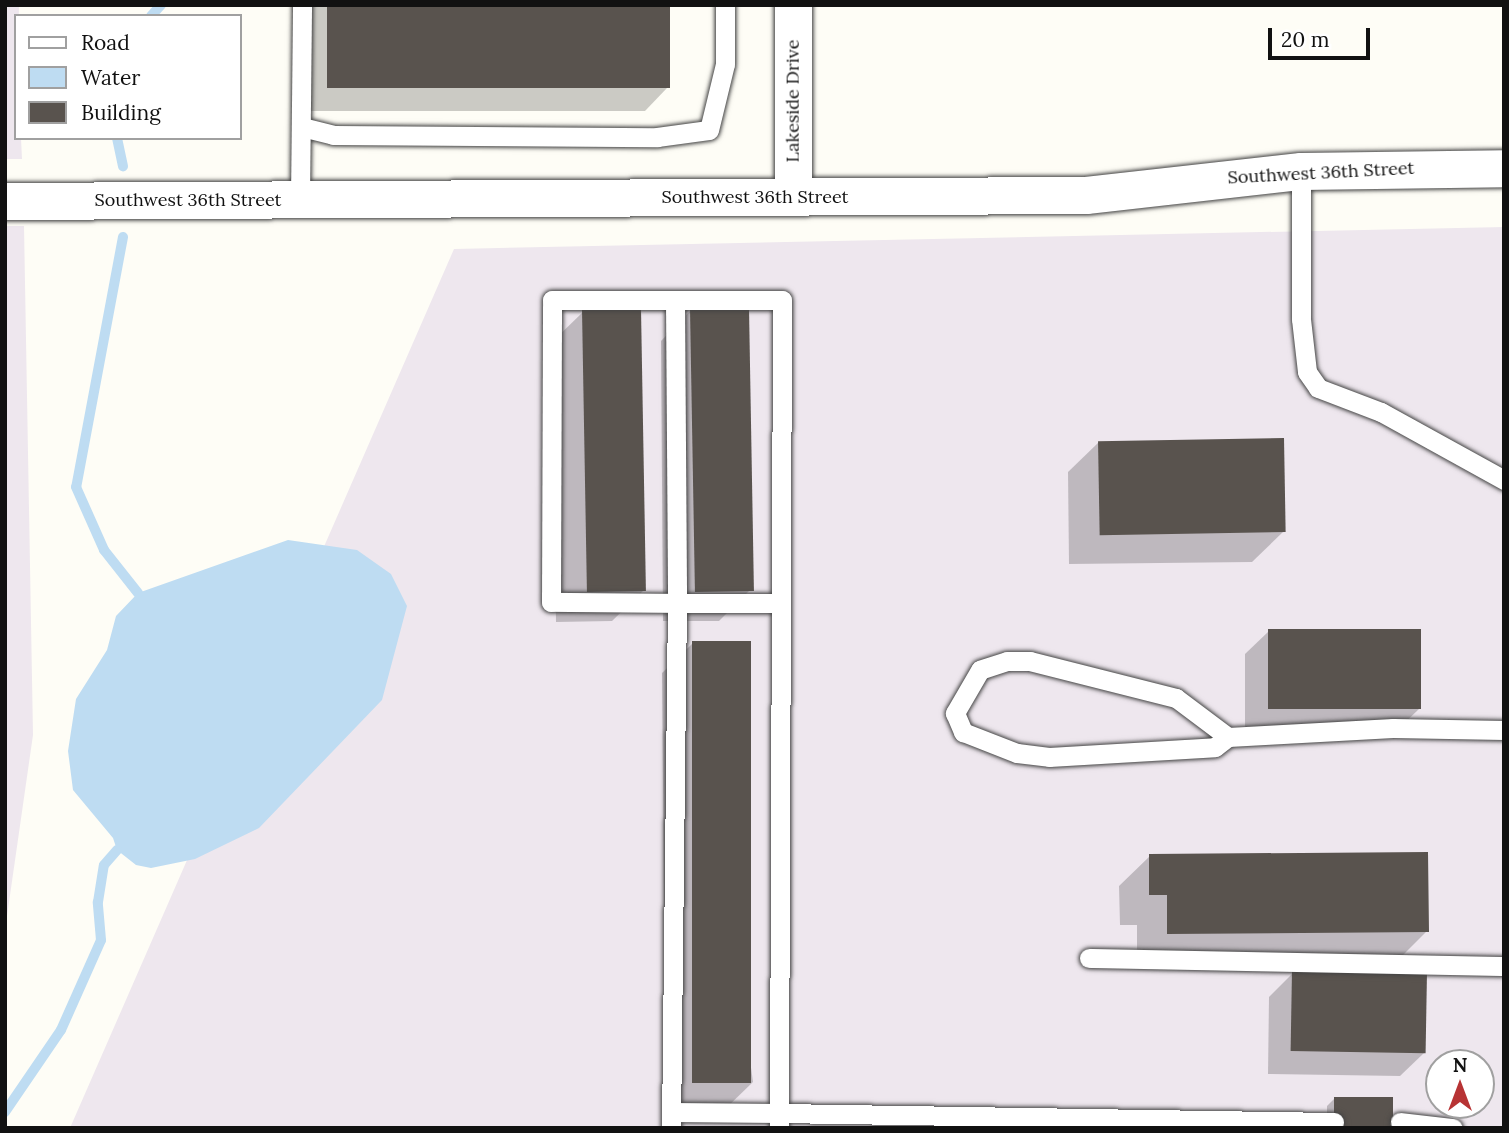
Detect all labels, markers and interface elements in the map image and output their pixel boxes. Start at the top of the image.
legend [14,14,242,140]
scale bar [1271,14,1372,58]
text: 20 m [1281,26,1330,53]
text: Road [81,29,130,56]
street label: Lakeside Drive [782,39,804,163]
text: Water [81,64,140,91]
text: Building [81,99,161,126]
street label: Southwest 36th Street [1227,157,1415,189]
street label: Southwest 36th Street [661,186,849,208]
street label: Southwest 36th Street [94,189,282,211]
north arrow [1425,1049,1495,1119]
text: N [1453,1053,1467,1077]

